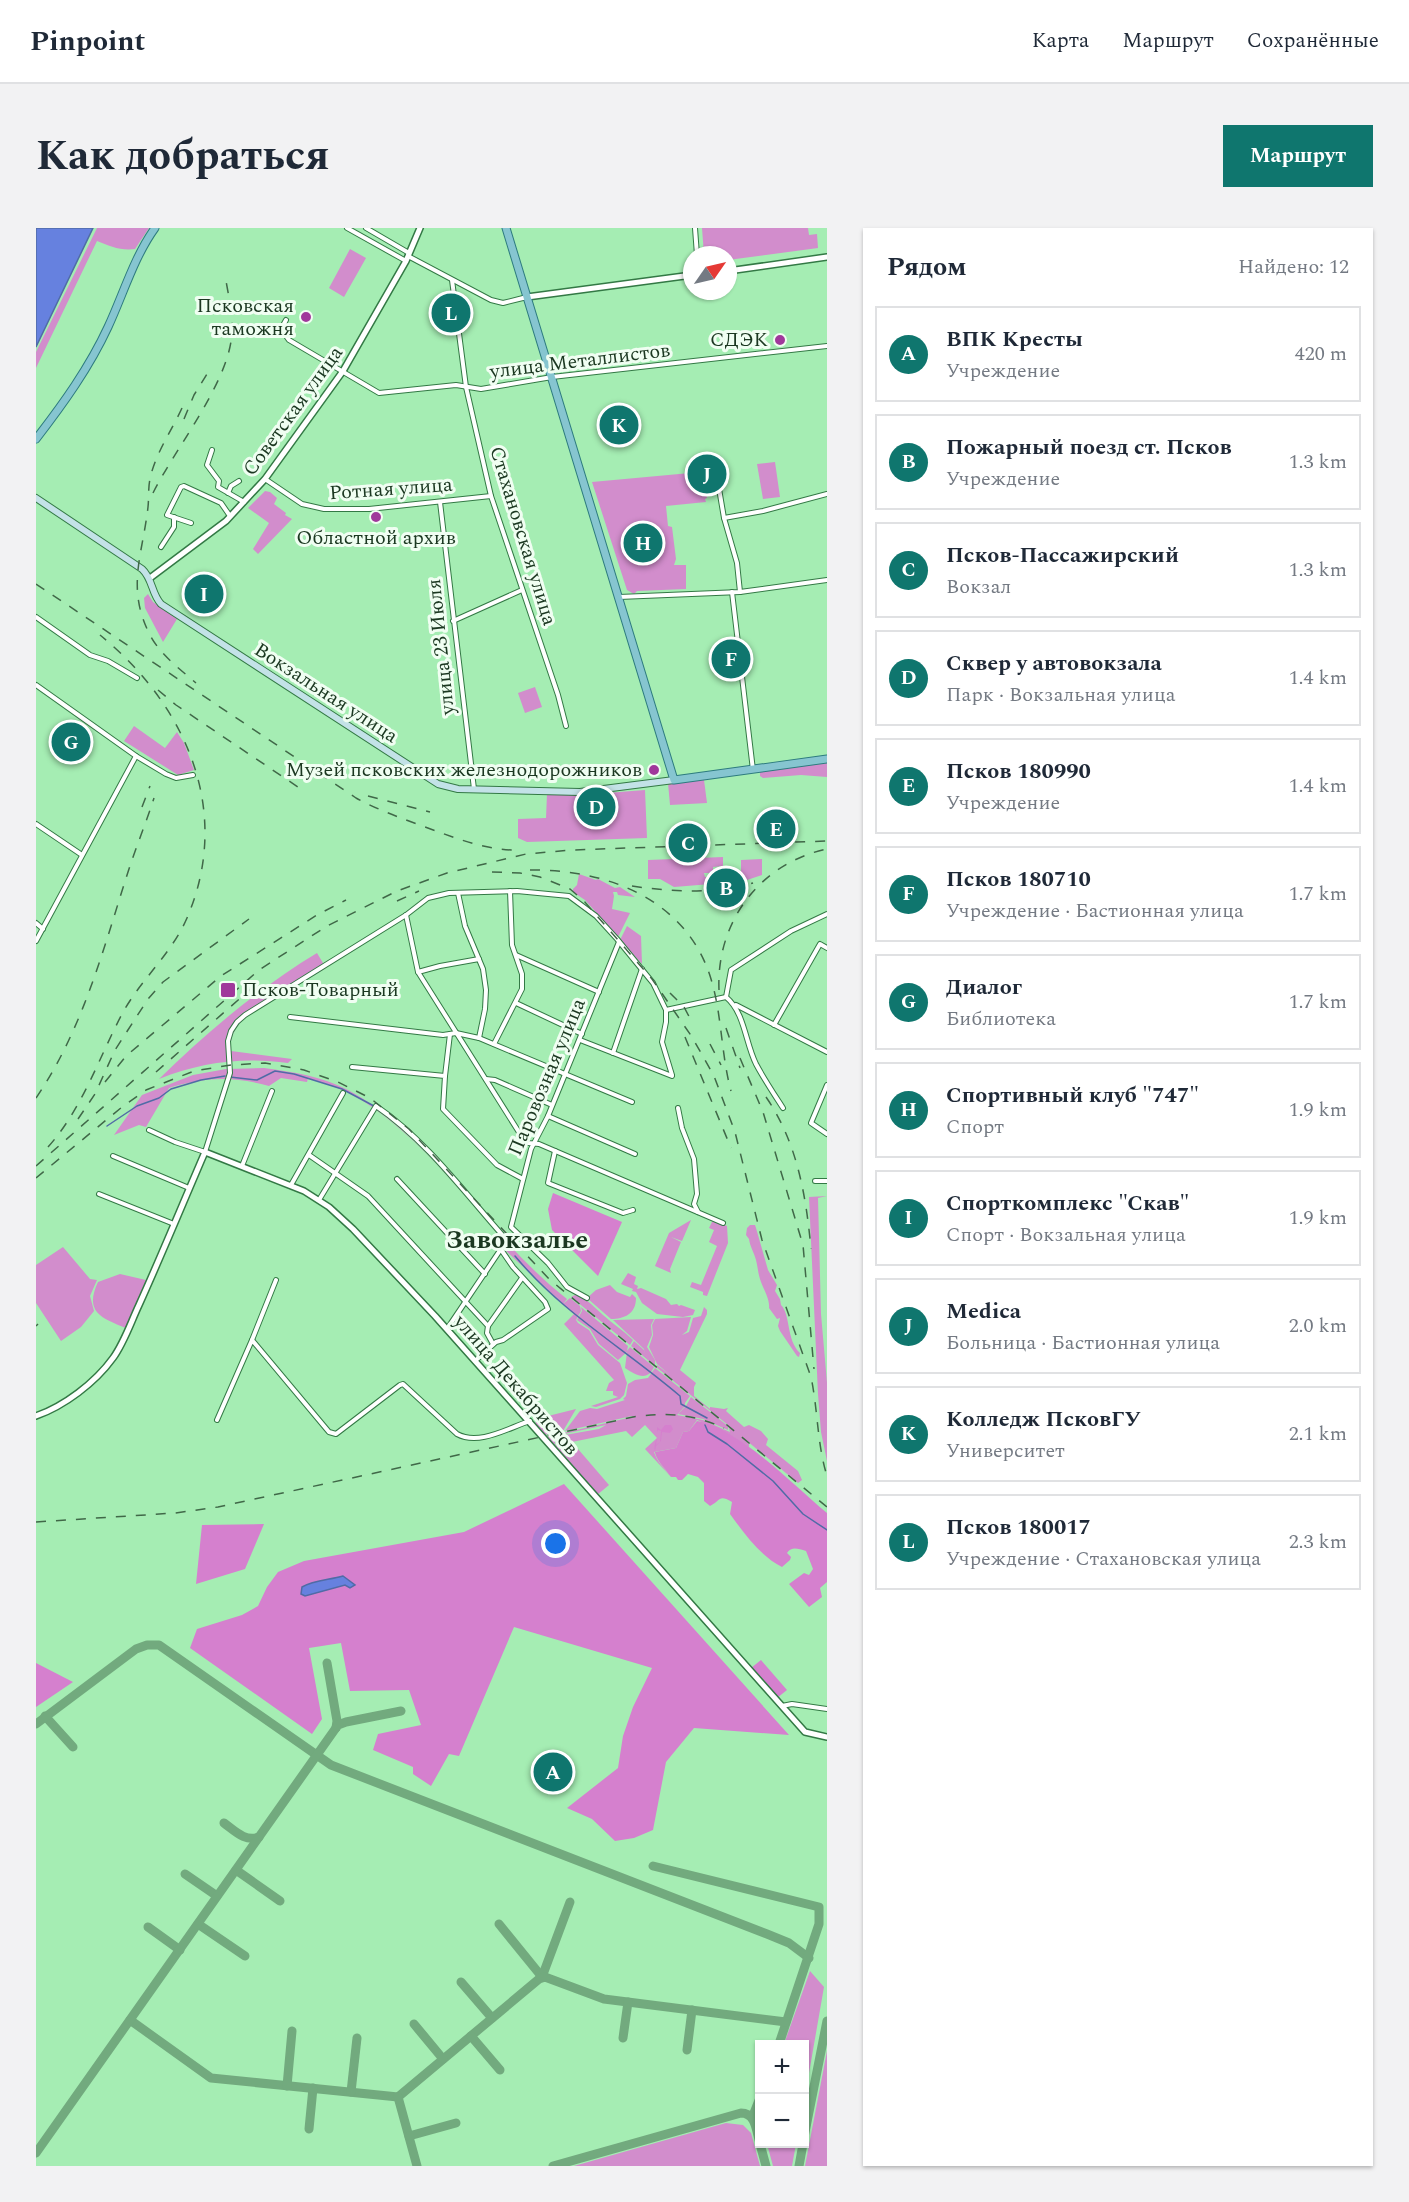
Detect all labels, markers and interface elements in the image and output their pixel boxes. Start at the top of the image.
text: Pinpoint [30,20,145,63]
text: Карта [1032,25,1089,57]
text: Маршрут [1122,25,1214,57]
text: Сохранённые [1247,25,1379,57]
text: Как добраться [36,125,330,188]
button: Маршрут [1223,125,1373,187]
north arrow [683,246,737,300]
text: Рядом [887,247,967,287]
text: Найдено: 12 [1238,252,1349,282]
pin: L [432,290,470,335]
place label: Псковская таможня [196,291,294,344]
marker: Псковская таможня [299,310,313,324]
text: ВПК Кресты [946,323,1083,356]
place label: СДЭК [710,325,769,355]
marker: СДЭК [773,333,787,347]
street label: улица Металлистов [487,335,672,387]
street label: Советская улица [235,339,351,482]
text: A [901,339,916,369]
text: 420 m [1295,339,1347,369]
text: Учреждение [946,356,1060,386]
pin: K [600,402,638,448]
text: Пожарный поезд ст. Псков [946,431,1232,464]
street label: Стахановская улица [481,443,565,630]
text: B [901,447,916,477]
text: 1.3 km [1289,447,1347,477]
pin: J [688,452,726,496]
text: Учреждение [946,464,1060,494]
street label: Ротная улица [328,470,454,508]
marker: Областной архив [369,510,383,524]
pin: H [624,520,662,566]
place label: Областной архив [296,523,456,553]
text: Псков-Пассажирский [946,539,1179,572]
text: C [901,555,916,585]
text: 1.3 km [1289,555,1347,585]
pin: I [184,572,224,616]
text: Вокзал [946,572,1011,602]
street label: улица 23 Июля [419,577,463,718]
street label: Вокзальная улица [248,635,404,751]
pin: F [712,636,750,682]
text: Сквер у автовокзала [946,647,1162,680]
text: D [900,663,917,693]
text: 1.4 km [1289,663,1347,693]
text: Парк · Вокзальная улица [946,680,1175,710]
pin: G [51,720,90,764]
place label: Музей псковских железнодорожников [286,755,642,785]
text: Псков 180990 [946,755,1091,788]
marker: Музей псковских железнодорожников [647,763,661,777]
text: E [902,771,915,801]
text: 1.4 km [1289,771,1347,801]
pin: D [576,784,616,830]
text: Учреждение [946,788,1060,818]
pin: E [756,806,796,852]
pin: C [668,820,708,866]
text: Псков 180710 [946,863,1091,896]
pin: B [706,866,746,910]
text: F [902,879,915,909]
text: 1.7 km [1289,879,1347,909]
text: Учреждение · Бастионная улица [946,896,1244,926]
text: Диалог [946,971,1022,1004]
place label: Псков-Товарный [242,975,399,1005]
marker: Псков-Товарный [219,981,237,999]
text: G [901,987,916,1017]
text: 1.7 km [1289,987,1347,1017]
street label: Паровозная улица [500,993,594,1160]
text: Библиотека [946,1004,1056,1034]
text: Спортивный клуб "747" [946,1079,1199,1112]
text: H [900,1095,917,1125]
text: 1.9 km [1289,1095,1347,1125]
text: Спорт [946,1112,1004,1142]
text: Спорткомплекс "Скав" [946,1187,1189,1220]
text: I [904,1203,913,1233]
text: 1.9 km [1289,1203,1347,1233]
district label: Завокзалье [446,1220,588,1260]
text: Спорт · Вокзальная улица [946,1220,1186,1250]
text: Medica [946,1295,1021,1328]
street label: улица Декабристов [446,1307,586,1462]
text: J [904,1311,913,1341]
text: 2.0 km [1289,1311,1347,1341]
text: Больница · Бастионная улица [946,1328,1220,1358]
text: Колледж ПсковГУ [946,1403,1141,1436]
text: K [901,1419,916,1449]
text: 2.1 km [1289,1419,1347,1449]
text: Университет [946,1436,1065,1466]
text: Псков 180017 [946,1511,1091,1544]
text: L [902,1527,915,1557]
text: 2.3 km [1289,1527,1347,1557]
your location [541,1529,570,1558]
text: Учреждение · Стахановская улица [946,1544,1261,1574]
pin: A [534,1750,572,1794]
map controls [755,2040,809,2148]
button: + [755,2040,809,2094]
button: − [755,2094,809,2148]

